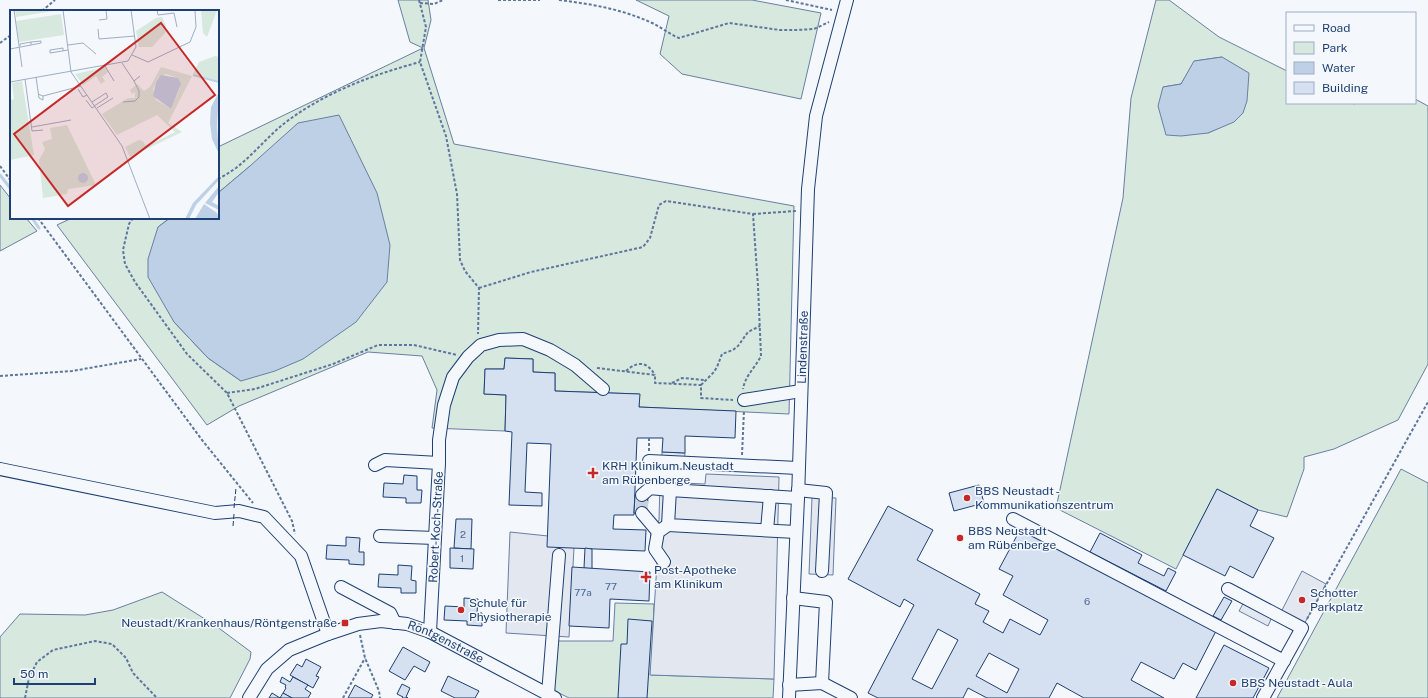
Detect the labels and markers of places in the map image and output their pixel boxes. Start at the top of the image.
place label: KRH Klinikum Neustadt am Rübenberge [602,459,734,487]
marker: KRH Klinikum Neustadt am Rübenberge [587,467,599,479]
place label: BBS Neustadt - Kommunikationszentrum [975,484,1114,512]
marker: BBS Neustadt - Kommunikationszentrum [962,493,972,503]
place label: BBS Neustadt am Rübenberge [968,524,1057,552]
marker: BBS Neustadt am Rübenberge [955,533,965,543]
place label: Post-Apotheke am Klinikum [654,563,737,591]
marker: Post-Apotheke am Klinikum [641,572,651,582]
place label: Schotter Parkplatz [1310,586,1363,614]
marker: Schotter Parkplatz [1297,595,1307,605]
place label: Schule für Physiotherapie [469,596,552,624]
marker: Schule für Physiotherapie [456,605,466,615]
place label: Neustadt/Krankenhaus/Röntgenstraße [121,616,337,630]
marker: Neustadt/Krankenhaus/Röntgenstraße [340,618,350,628]
place label: BBS Neustadt - Aula [1241,676,1353,690]
marker: BBS Neustadt - Aula [1228,678,1238,688]

